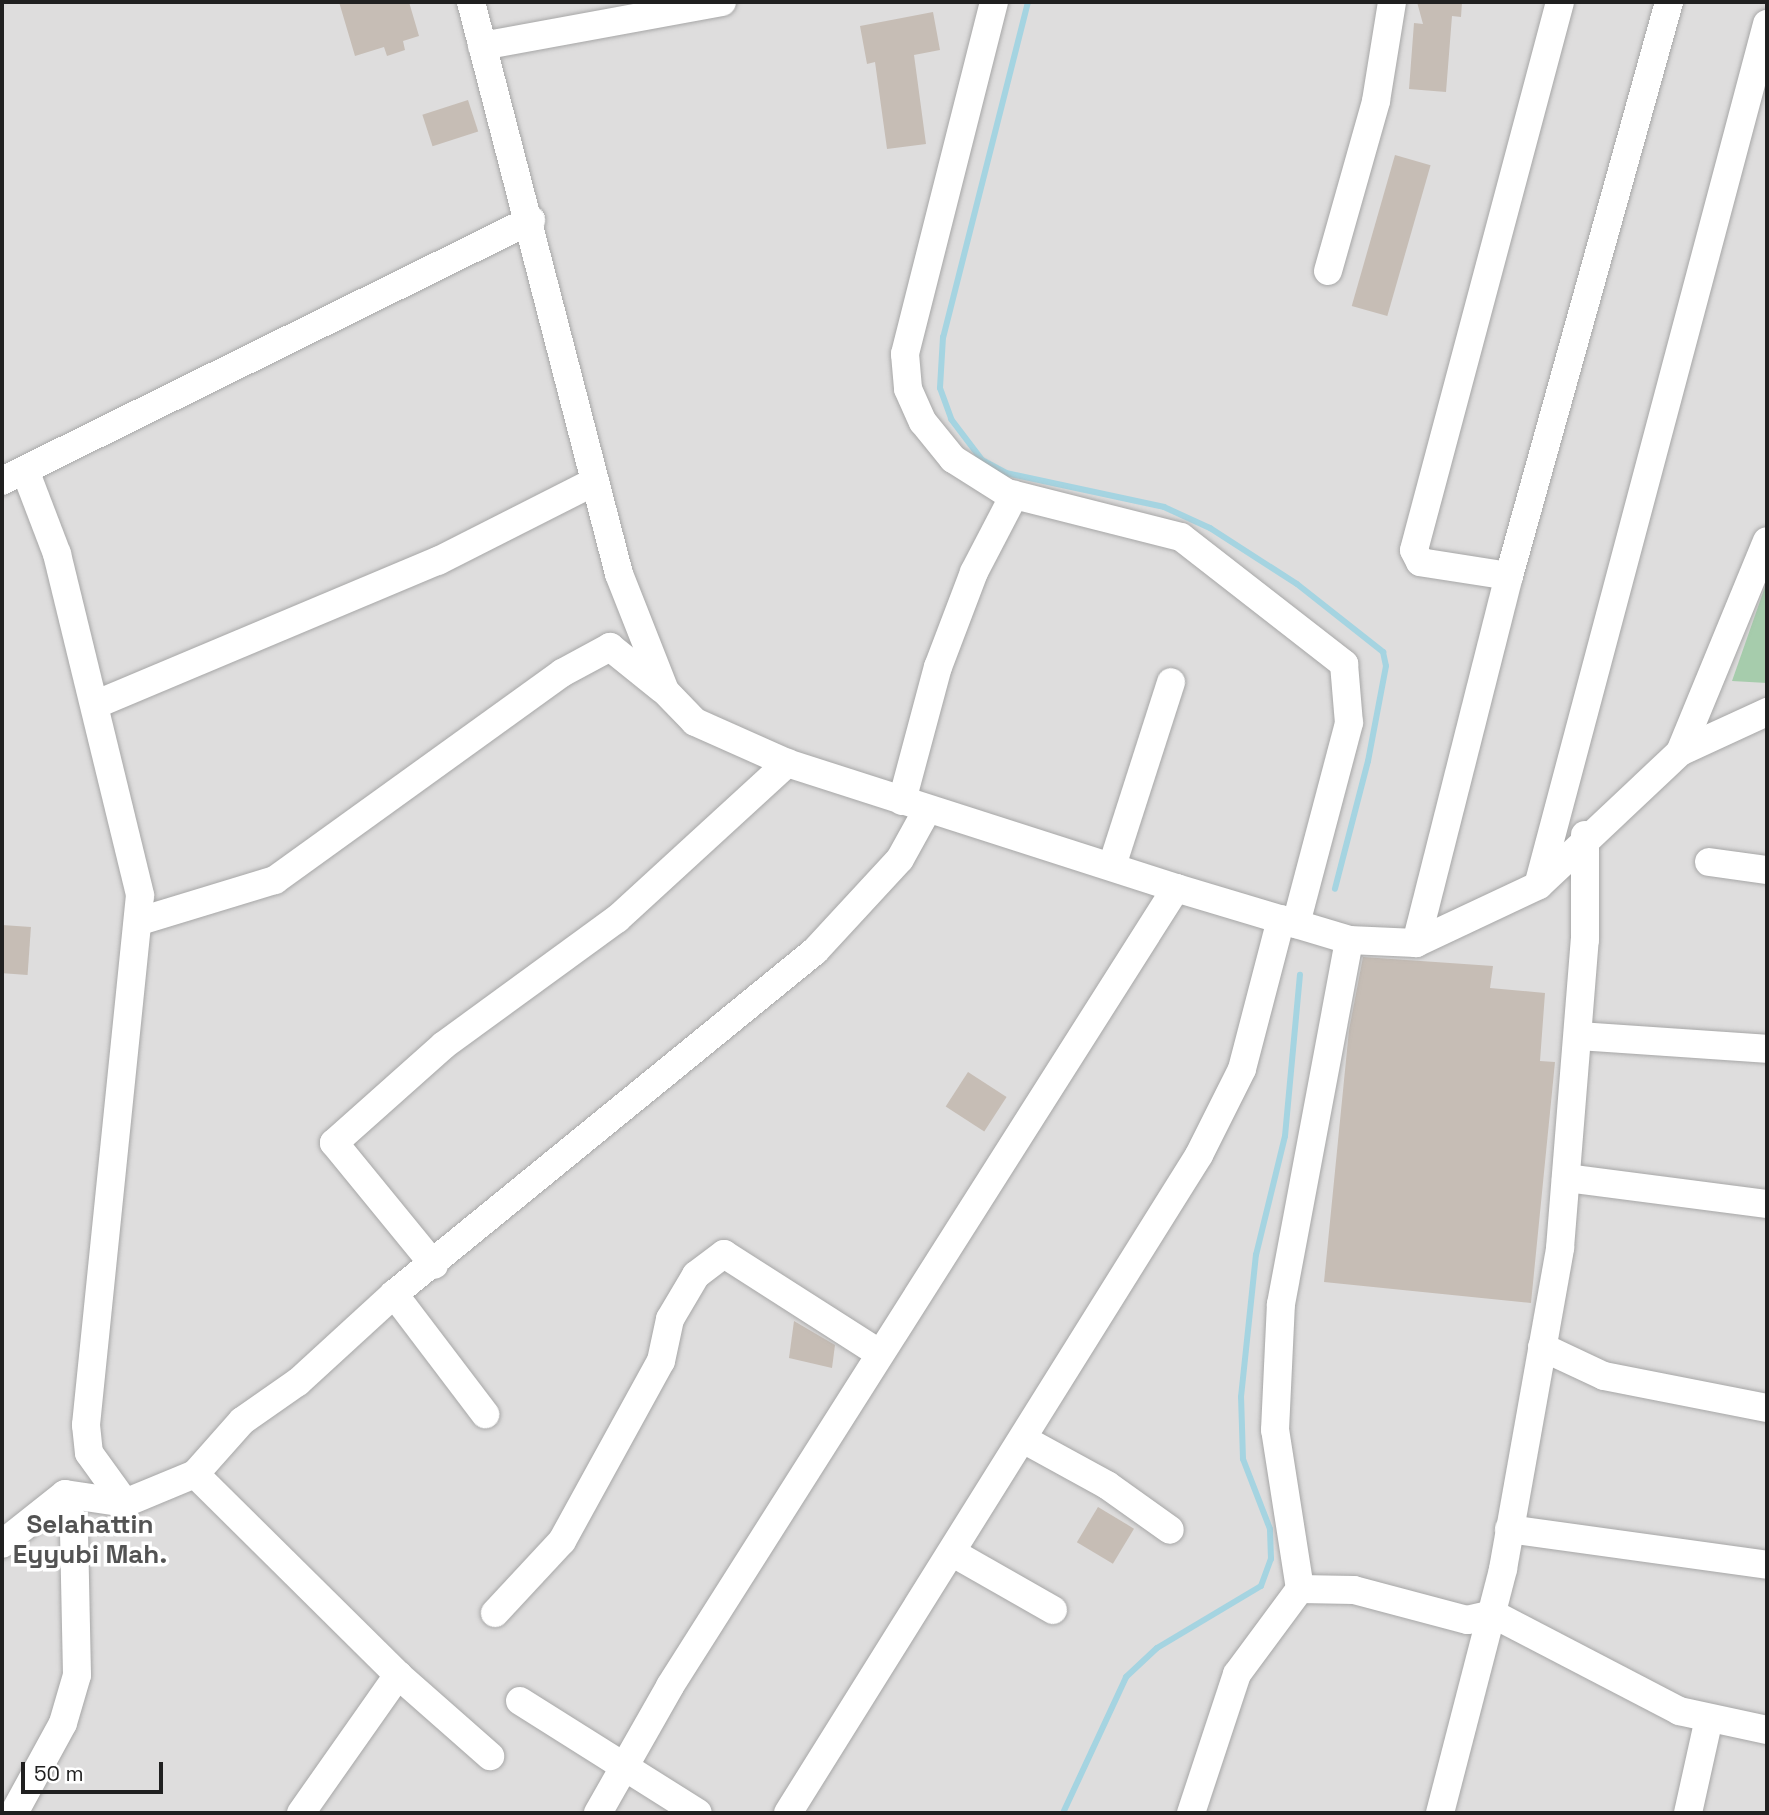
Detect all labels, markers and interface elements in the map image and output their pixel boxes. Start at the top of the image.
district label: Selahattin Eyyubi Mah. [13,1509,167,1570]
scale bar [24,1748,166,1792]
text: 50 m [34,1760,84,1787]

